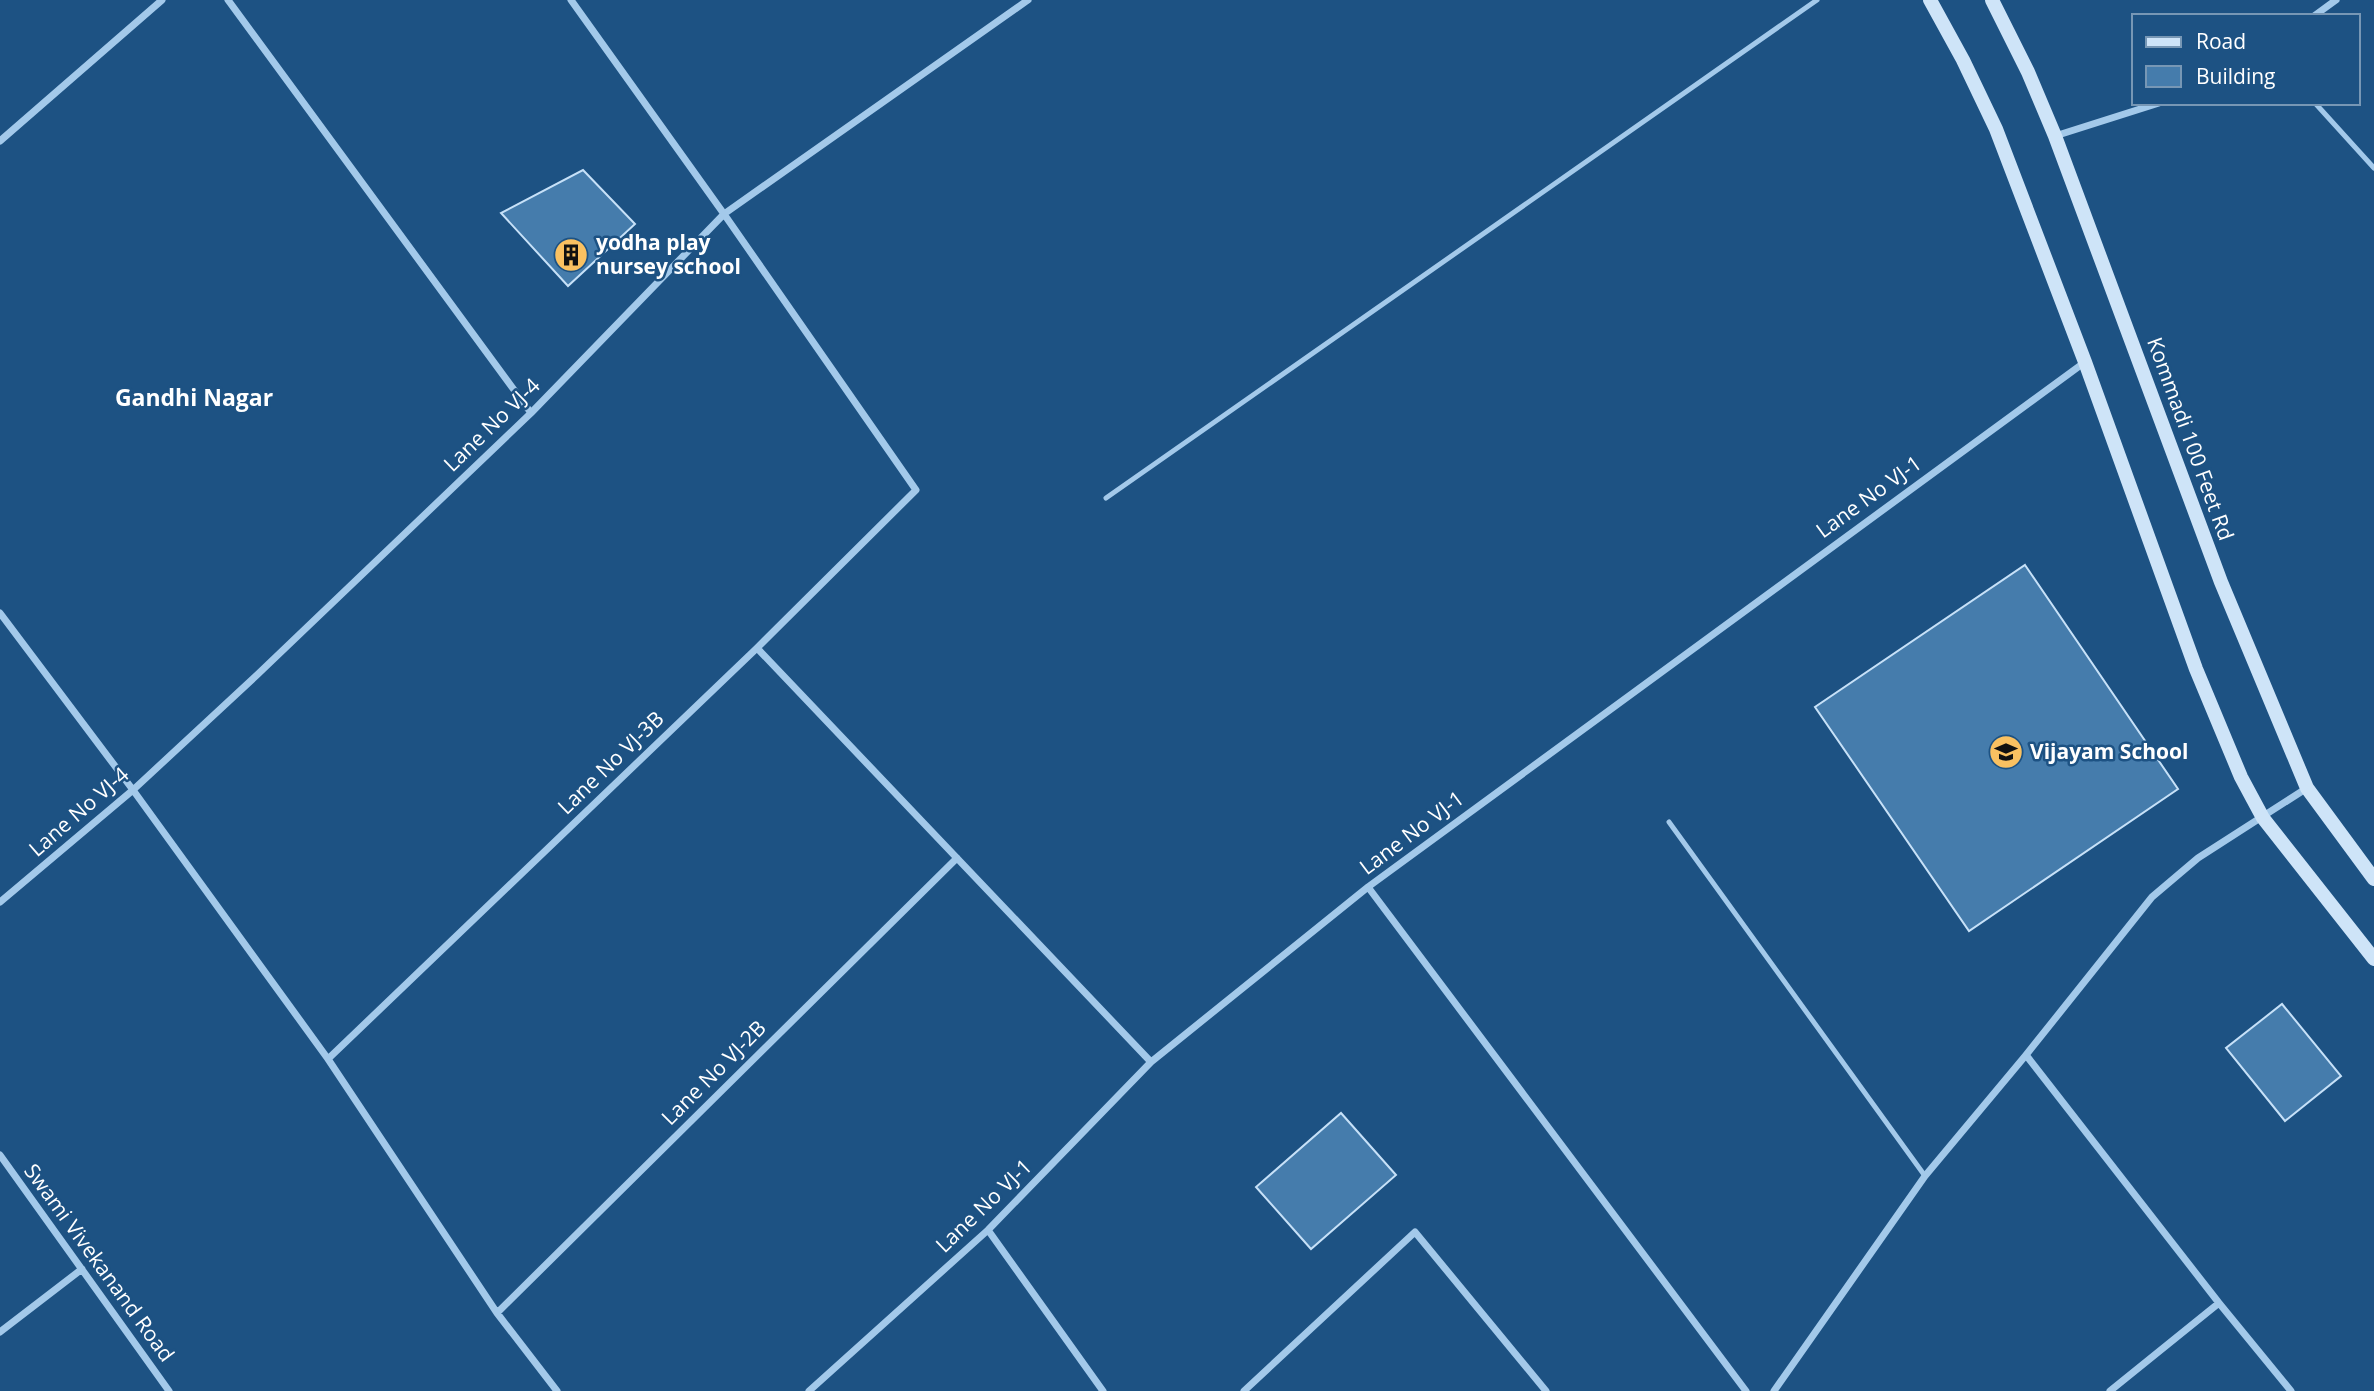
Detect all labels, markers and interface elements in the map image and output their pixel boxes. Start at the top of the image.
legend [2132,14,2360,105]
text: Road [2196,27,2246,55]
text: Building [2196,62,2275,90]
place label: yodha play nursey school [596,228,741,280]
building icon: yodha play nursey school [552,236,590,274]
street label: Kommadi 100 Feet Rd [2141,333,2241,544]
street label: Lane No VJ-4 [437,371,545,477]
district label: Gandhi Nagar [115,381,273,413]
street label: Lane No VJ-1 [1810,449,1927,544]
street label: Lane No VJ-3B [551,705,669,820]
school or university icon: Vijayam School [1987,733,2025,771]
place label: Vijayam School [2030,737,2188,765]
street label: Lane No VJ-4 [23,760,134,862]
street label: Lane No VJ-1 [1354,784,1469,881]
street label: Lane No VJ-2B [655,1014,772,1131]
street label: Lane No VJ-1 [929,1152,1037,1258]
street label: Swami Vivekanand Road [18,1158,181,1367]

